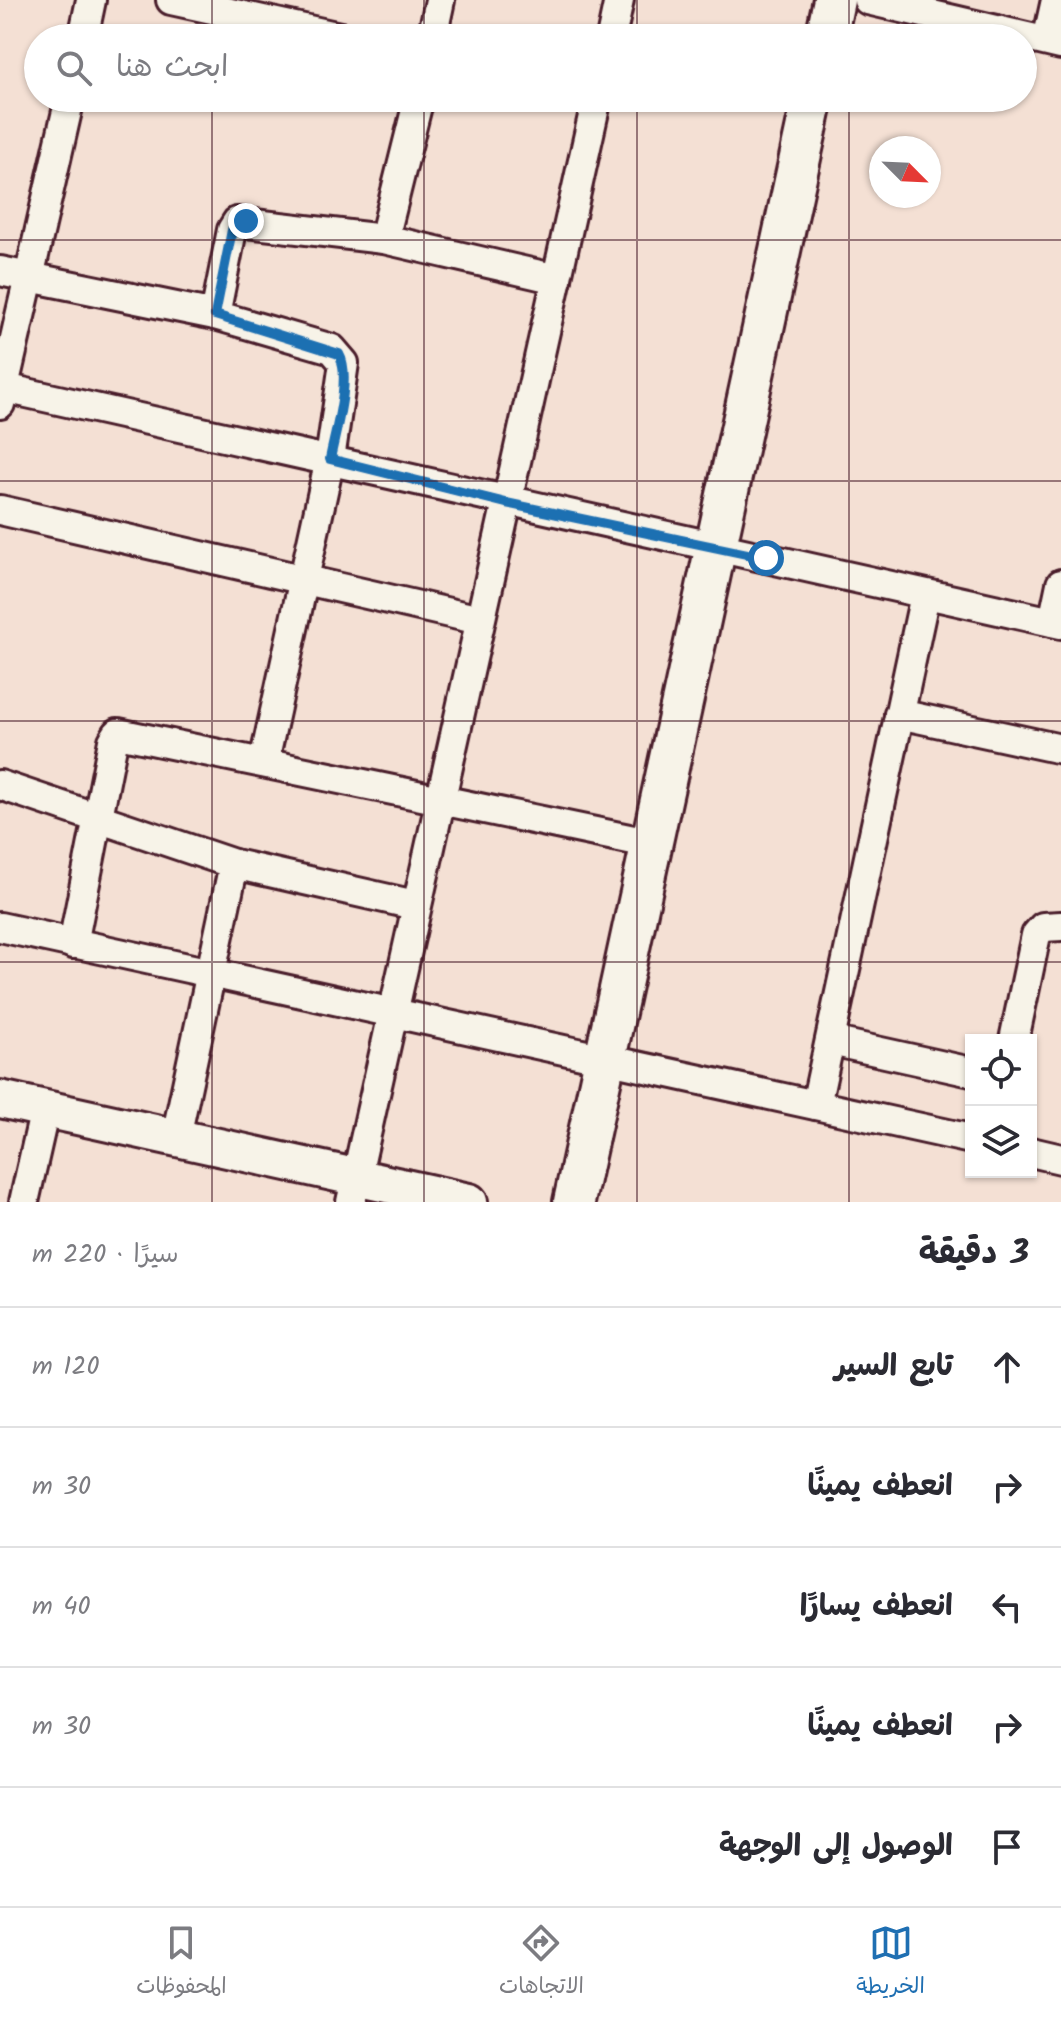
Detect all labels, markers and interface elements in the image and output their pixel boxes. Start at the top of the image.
search box [24,24,1037,112]
text: ابحث هنا [116,44,228,92]
icon: search [52,46,96,90]
north arrow [869,136,941,208]
route end [228,203,264,239]
route start [748,540,784,576]
map controls [965,1034,1037,1178]
button: locate [965,1034,1037,1106]
button: layers [965,1106,1037,1178]
text: 3 دقيقة [919,1227,1029,1281]
text: سيرًا · 220 m [32,1234,179,1276]
text: تابع السير [835,1343,953,1391]
icon: ahead [985,1345,1029,1389]
text: 120 m [32,1346,99,1388]
text: انعطف يمينًا [807,1463,953,1511]
icon: right [985,1465,1029,1509]
text: 30 m [32,1466,91,1508]
text: انعطف يسارًا [800,1583,953,1631]
icon: left [985,1585,1029,1629]
text: 40 m [32,1586,90,1628]
text: انعطف يمينًا [807,1703,953,1751]
icon: right [985,1705,1029,1749]
text: 30 m [32,1706,91,1748]
text: الوصول إلى الوجهة [719,1823,953,1871]
icon: arrive [985,1825,1029,1869]
tab: المحفوظات [136,1921,227,2005]
tab: الاتجاهات [499,1921,584,2005]
tab: الخريطة [856,1921,925,2005]

